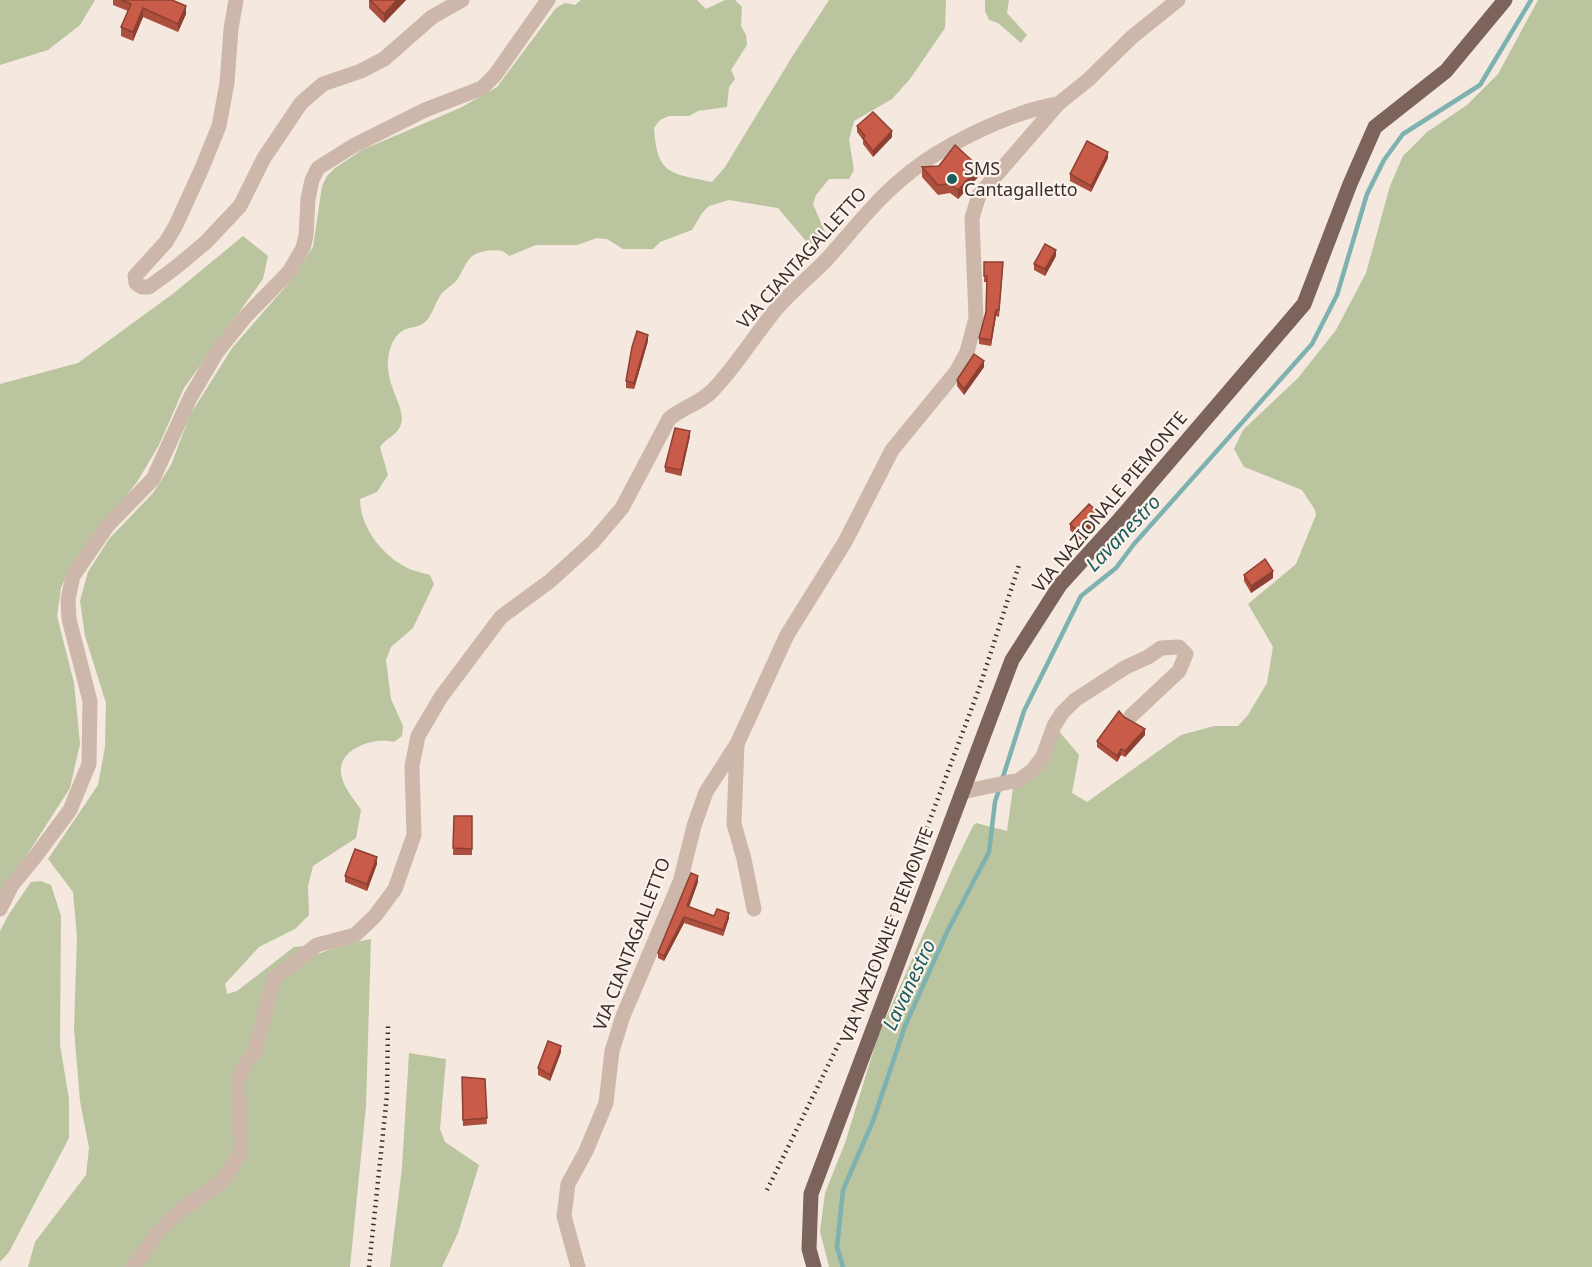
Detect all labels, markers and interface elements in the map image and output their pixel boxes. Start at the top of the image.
place label: SMS Cantagalletto [964,156,1078,201]
marker: SMS Cantagalletto [945,172,959,186]
street label: VIA CIANTAGALLETTO [731,181,871,333]
street label: VIA NAZIONALE PIEMONTE [1026,406,1192,597]
water label: Lavanestro [1079,488,1166,577]
street label: VIA NAZIONALE PIEMONTE [834,823,938,1046]
street label: VIA CIANTAGALLETTO [587,854,675,1033]
water label: Lavanestro [876,935,941,1035]

